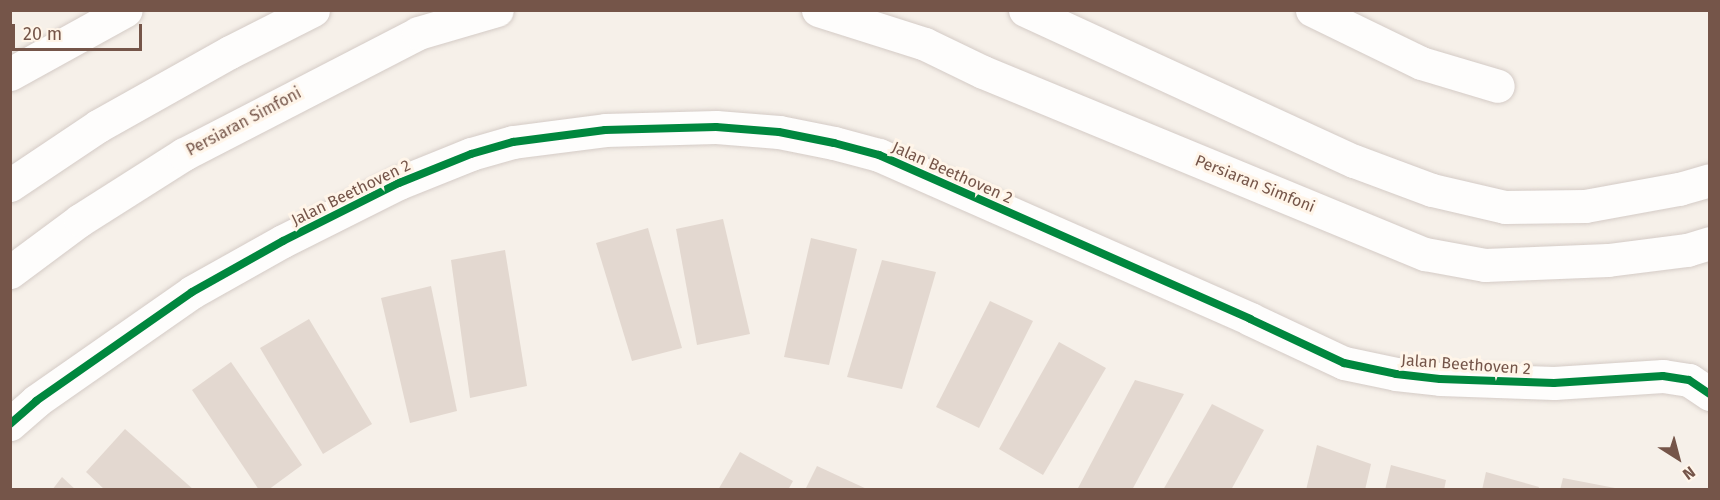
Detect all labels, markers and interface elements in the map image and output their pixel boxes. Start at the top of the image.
scale bar [15,12,146,50]
text: 20 m [23,23,62,45]
street label: Persiaran Simfoni [183,84,305,160]
street label: Jalan Beethoven 2 [889,138,1015,208]
street label: Persiaran Simfoni [1192,151,1318,217]
street label: Jalan Beethoven 2 [288,156,414,230]
street label: Jalan Beethoven 2 [1400,351,1532,379]
north arrow [1648,428,1708,488]
text: N [1679,462,1699,484]

